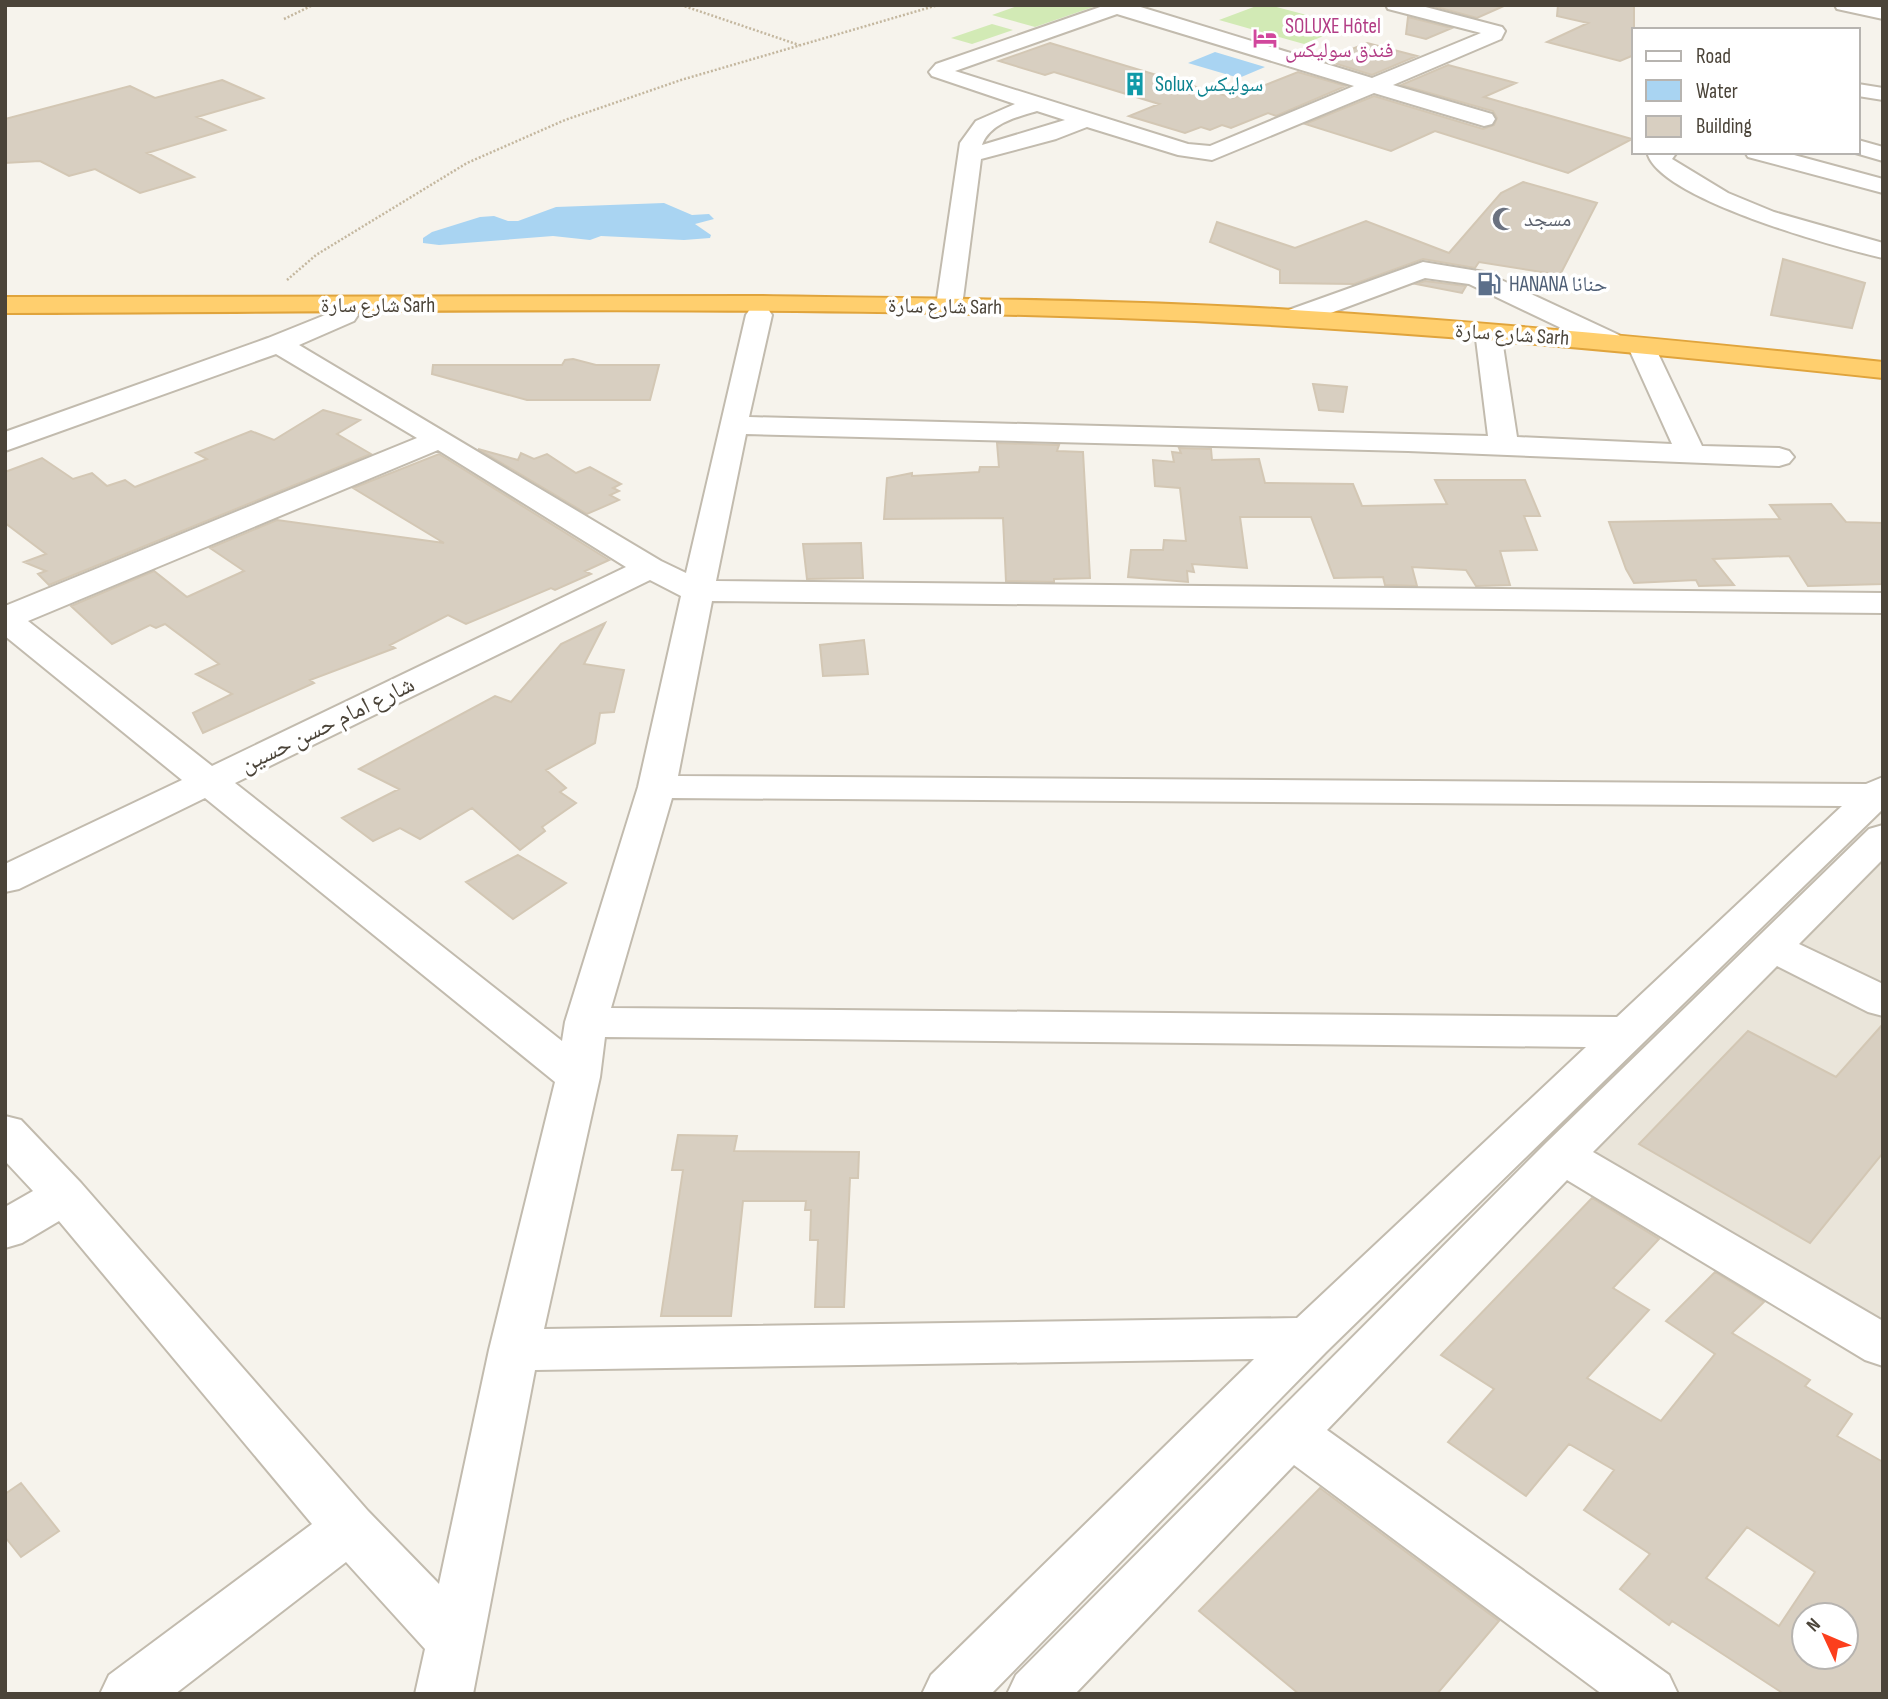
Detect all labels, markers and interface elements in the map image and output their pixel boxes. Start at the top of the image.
place label: SOLUXE Hôtel فندق سوليكس [1285,14,1394,63]
hotel icon: SOLUXE Hôtel فندق سوليكس [1251,24,1279,52]
legend [1632,28,1860,154]
text: Road [1696,44,1731,69]
building icon: Solux سوليكس [1121,70,1149,98]
place label: Solux سوليكس [1155,72,1263,97]
text: Water [1696,79,1738,104]
text: Building [1696,114,1752,139]
mosque icon: مسجد [1490,205,1518,233]
place label: مسجد [1524,207,1571,232]
fuel station icon: HANANA حنانا [1475,270,1503,298]
place label: HANANA حنانا [1509,272,1607,297]
street label: شارع سارة Sarh [321,293,435,318]
street label: شارع سارة Sarh [888,293,1002,320]
street label: شارع سارة Sarh [1454,318,1570,351]
street label: شارع امام حسن حسين [235,670,420,780]
north arrow [1790,1601,1860,1671]
text: N [1802,1614,1826,1637]

